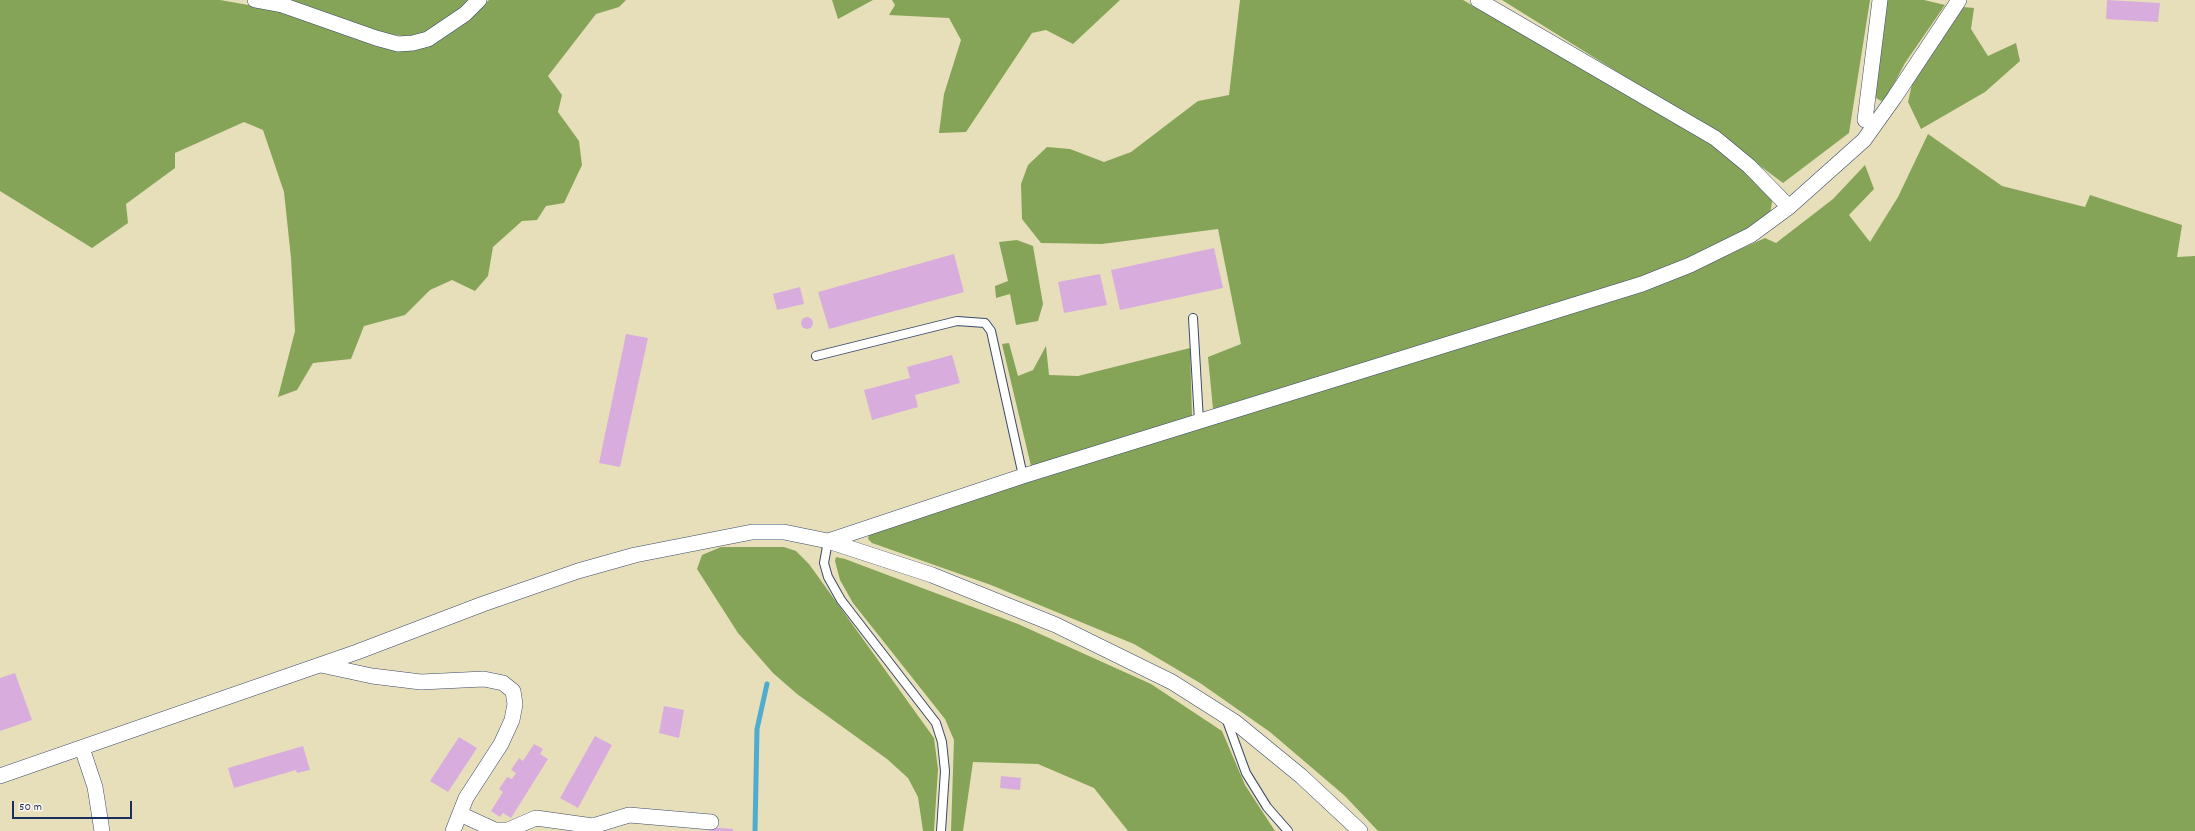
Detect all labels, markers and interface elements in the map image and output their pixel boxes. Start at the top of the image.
scale bar [14,793,134,819]
text: 50 m [19,799,42,816]

